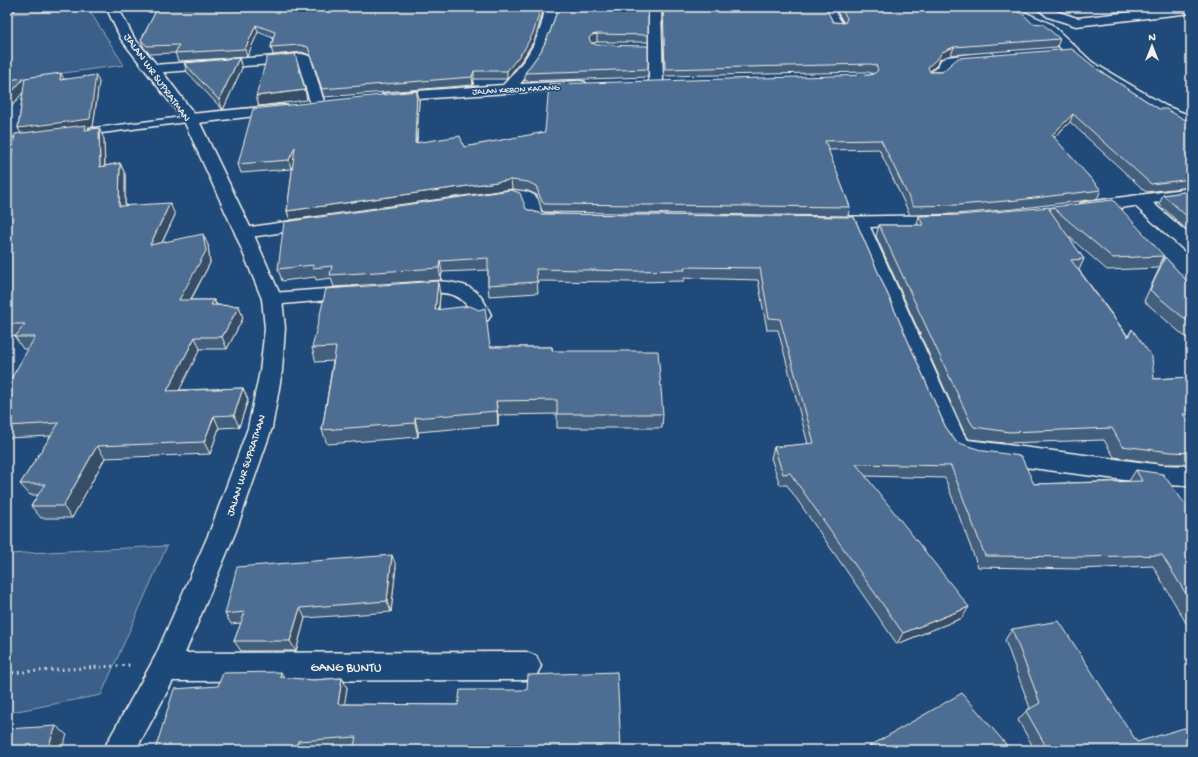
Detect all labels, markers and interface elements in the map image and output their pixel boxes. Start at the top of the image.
north arrow [1132,26,1172,66]
street label: JALAN WR SUPRATMAN [120,32,192,124]
text: N [1148,32,1156,44]
street label: JALAN KEBON KACANG [472,83,560,98]
street label: JALAN WR SUPRATMAN [225,414,269,518]
street label: GANG BUNTU [311,661,382,676]

